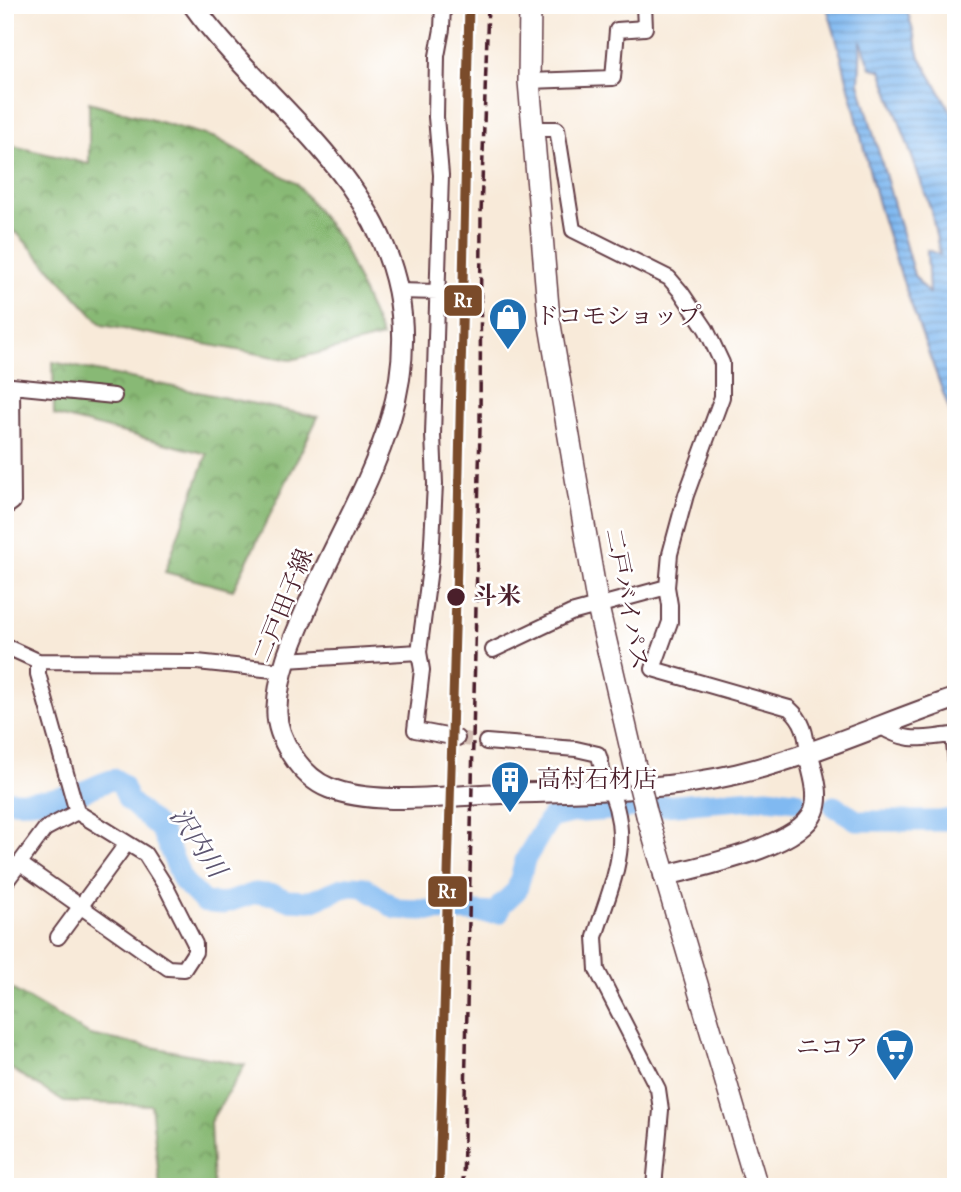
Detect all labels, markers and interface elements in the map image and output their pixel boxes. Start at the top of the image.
line badge: R1 [443,284,483,317]
text: R1 [453,290,473,313]
shop icon: ドコモショップ [487,296,529,351]
place label: ドコモショップ [535,302,702,332]
street label: 二戸バイパス [598,526,654,672]
street label: 二戸田子線 [248,545,320,667]
place label: 斗米 [473,582,521,612]
marker: 斗米 [445,586,467,608]
building icon: 高村石材店 [489,759,531,814]
place label: 高村石材店 [537,765,657,795]
water label: 沢内川 [162,801,234,887]
line badge: R1 [427,875,468,908]
text: R1 [437,881,457,904]
supermarket icon: ニコア [874,1027,916,1082]
place label: ニコア [796,1033,868,1063]

